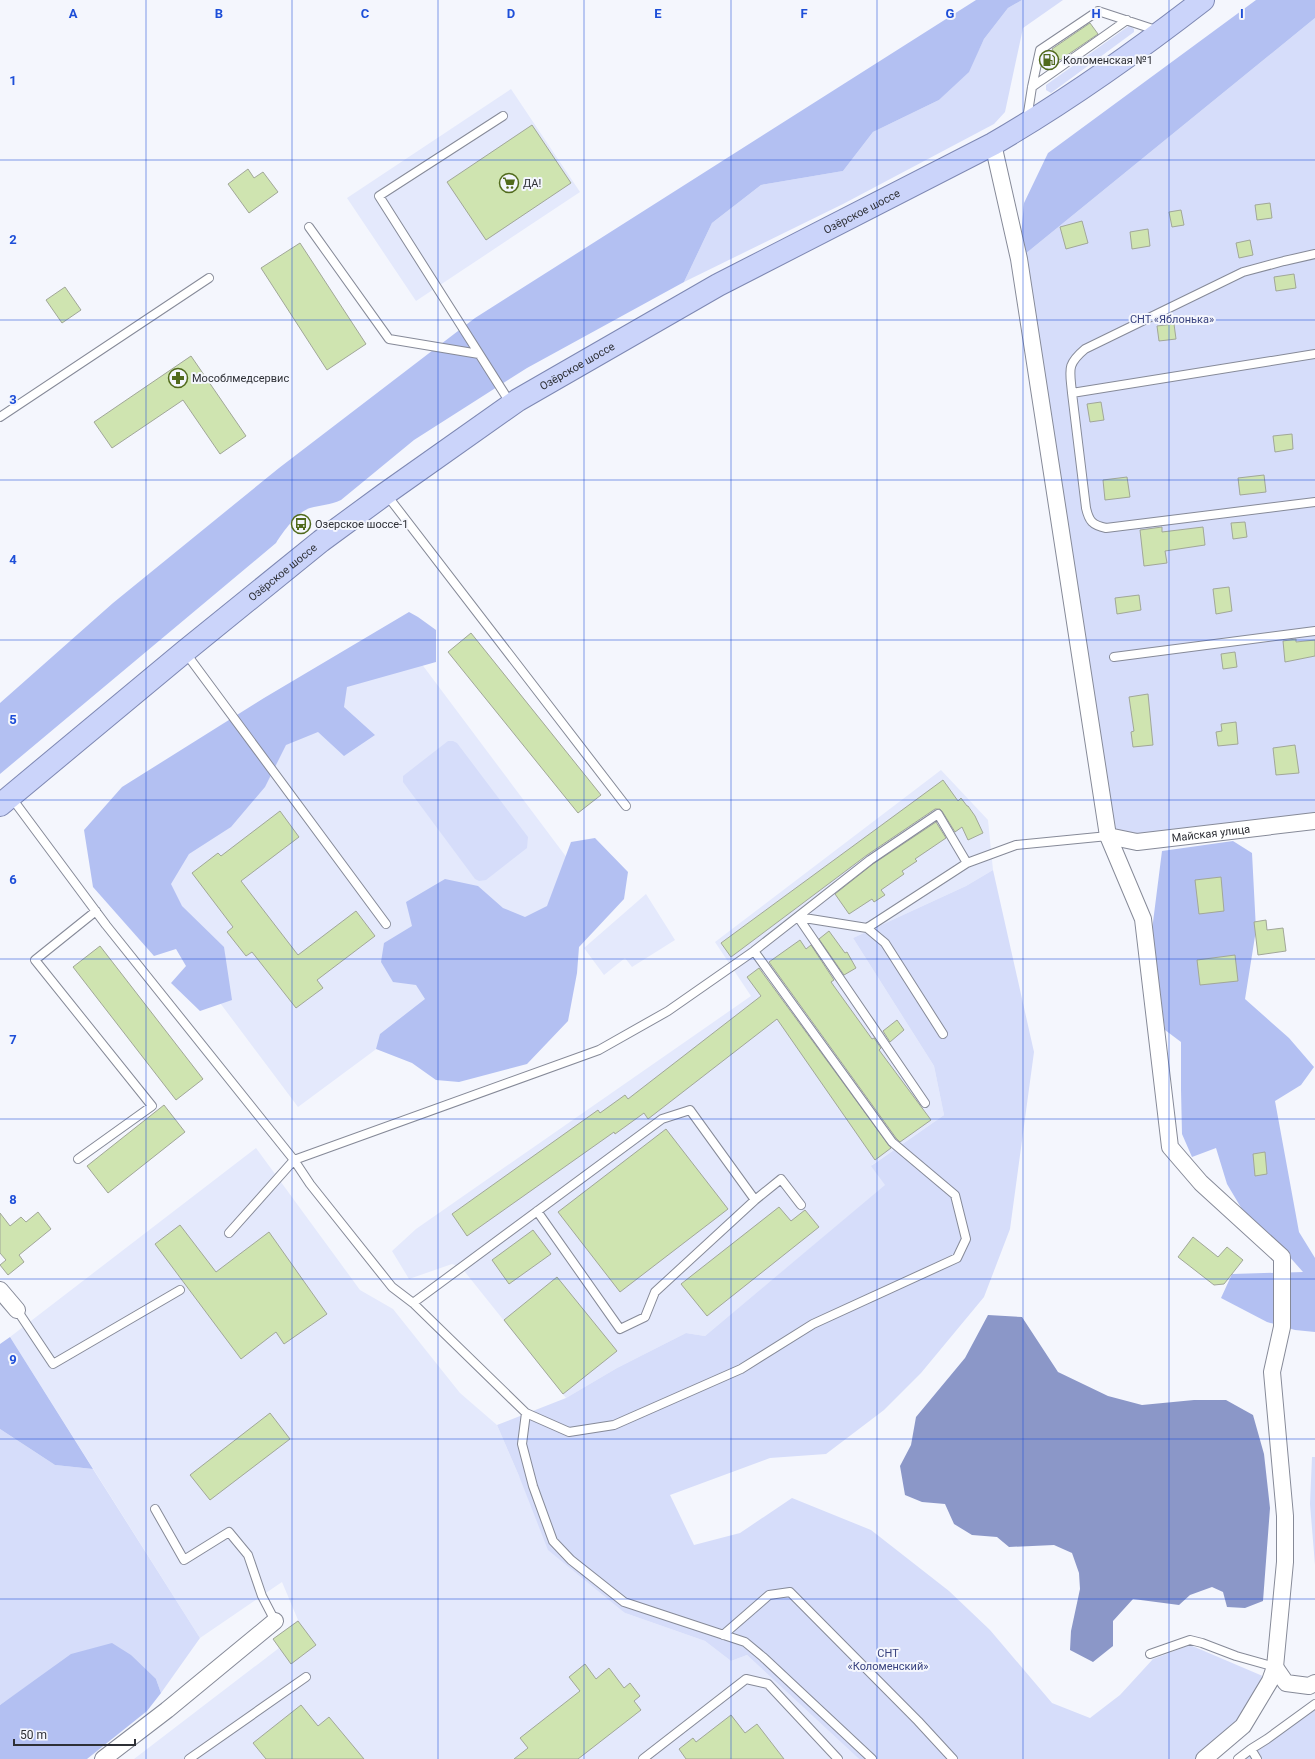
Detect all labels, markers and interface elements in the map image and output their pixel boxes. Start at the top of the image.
text: A [69,6,78,21]
text: B [215,6,223,21]
text: C [361,6,370,21]
text: D [507,6,515,21]
text: E [654,6,662,21]
text: F [800,6,808,21]
text: G [946,6,955,21]
text: H [1091,6,1101,21]
text: I [1240,6,1244,21]
fuel station icon: Коломенская №1 [1038,49,1060,71]
place label: Коломенская №1 [1063,54,1153,67]
text: 1 [9,73,17,88]
supermarket icon: ДА! [498,172,520,194]
place label: ДА! [523,177,542,190]
street label: Озёрское шоссе [821,186,902,236]
text: 2 [9,232,17,247]
park label: СНТ «Яблонька» [1130,313,1214,326]
street label: Озёрское шоссе [537,339,617,393]
pharmacy icon: Мособлмедсервис [167,367,189,389]
place label: Мособлмедсервис [192,372,289,385]
text: 3 [9,392,17,407]
bus stop icon: Озерское шоссе-1 [290,513,312,535]
place label: Озерское шоссе-1 [315,518,408,531]
street label: Озёрское шоссе [246,541,319,604]
text: 4 [9,552,17,567]
text: 5 [9,712,17,727]
street label: Майская улица [1171,822,1251,844]
text: 6 [9,872,17,887]
text: 7 [9,1032,17,1047]
text: 8 [9,1192,17,1207]
text: 9 [9,1352,17,1367]
park label: СНТ «Коломенский» [848,1647,928,1673]
scale bar [14,1721,135,1747]
text: 50 m [20,1728,47,1742]

